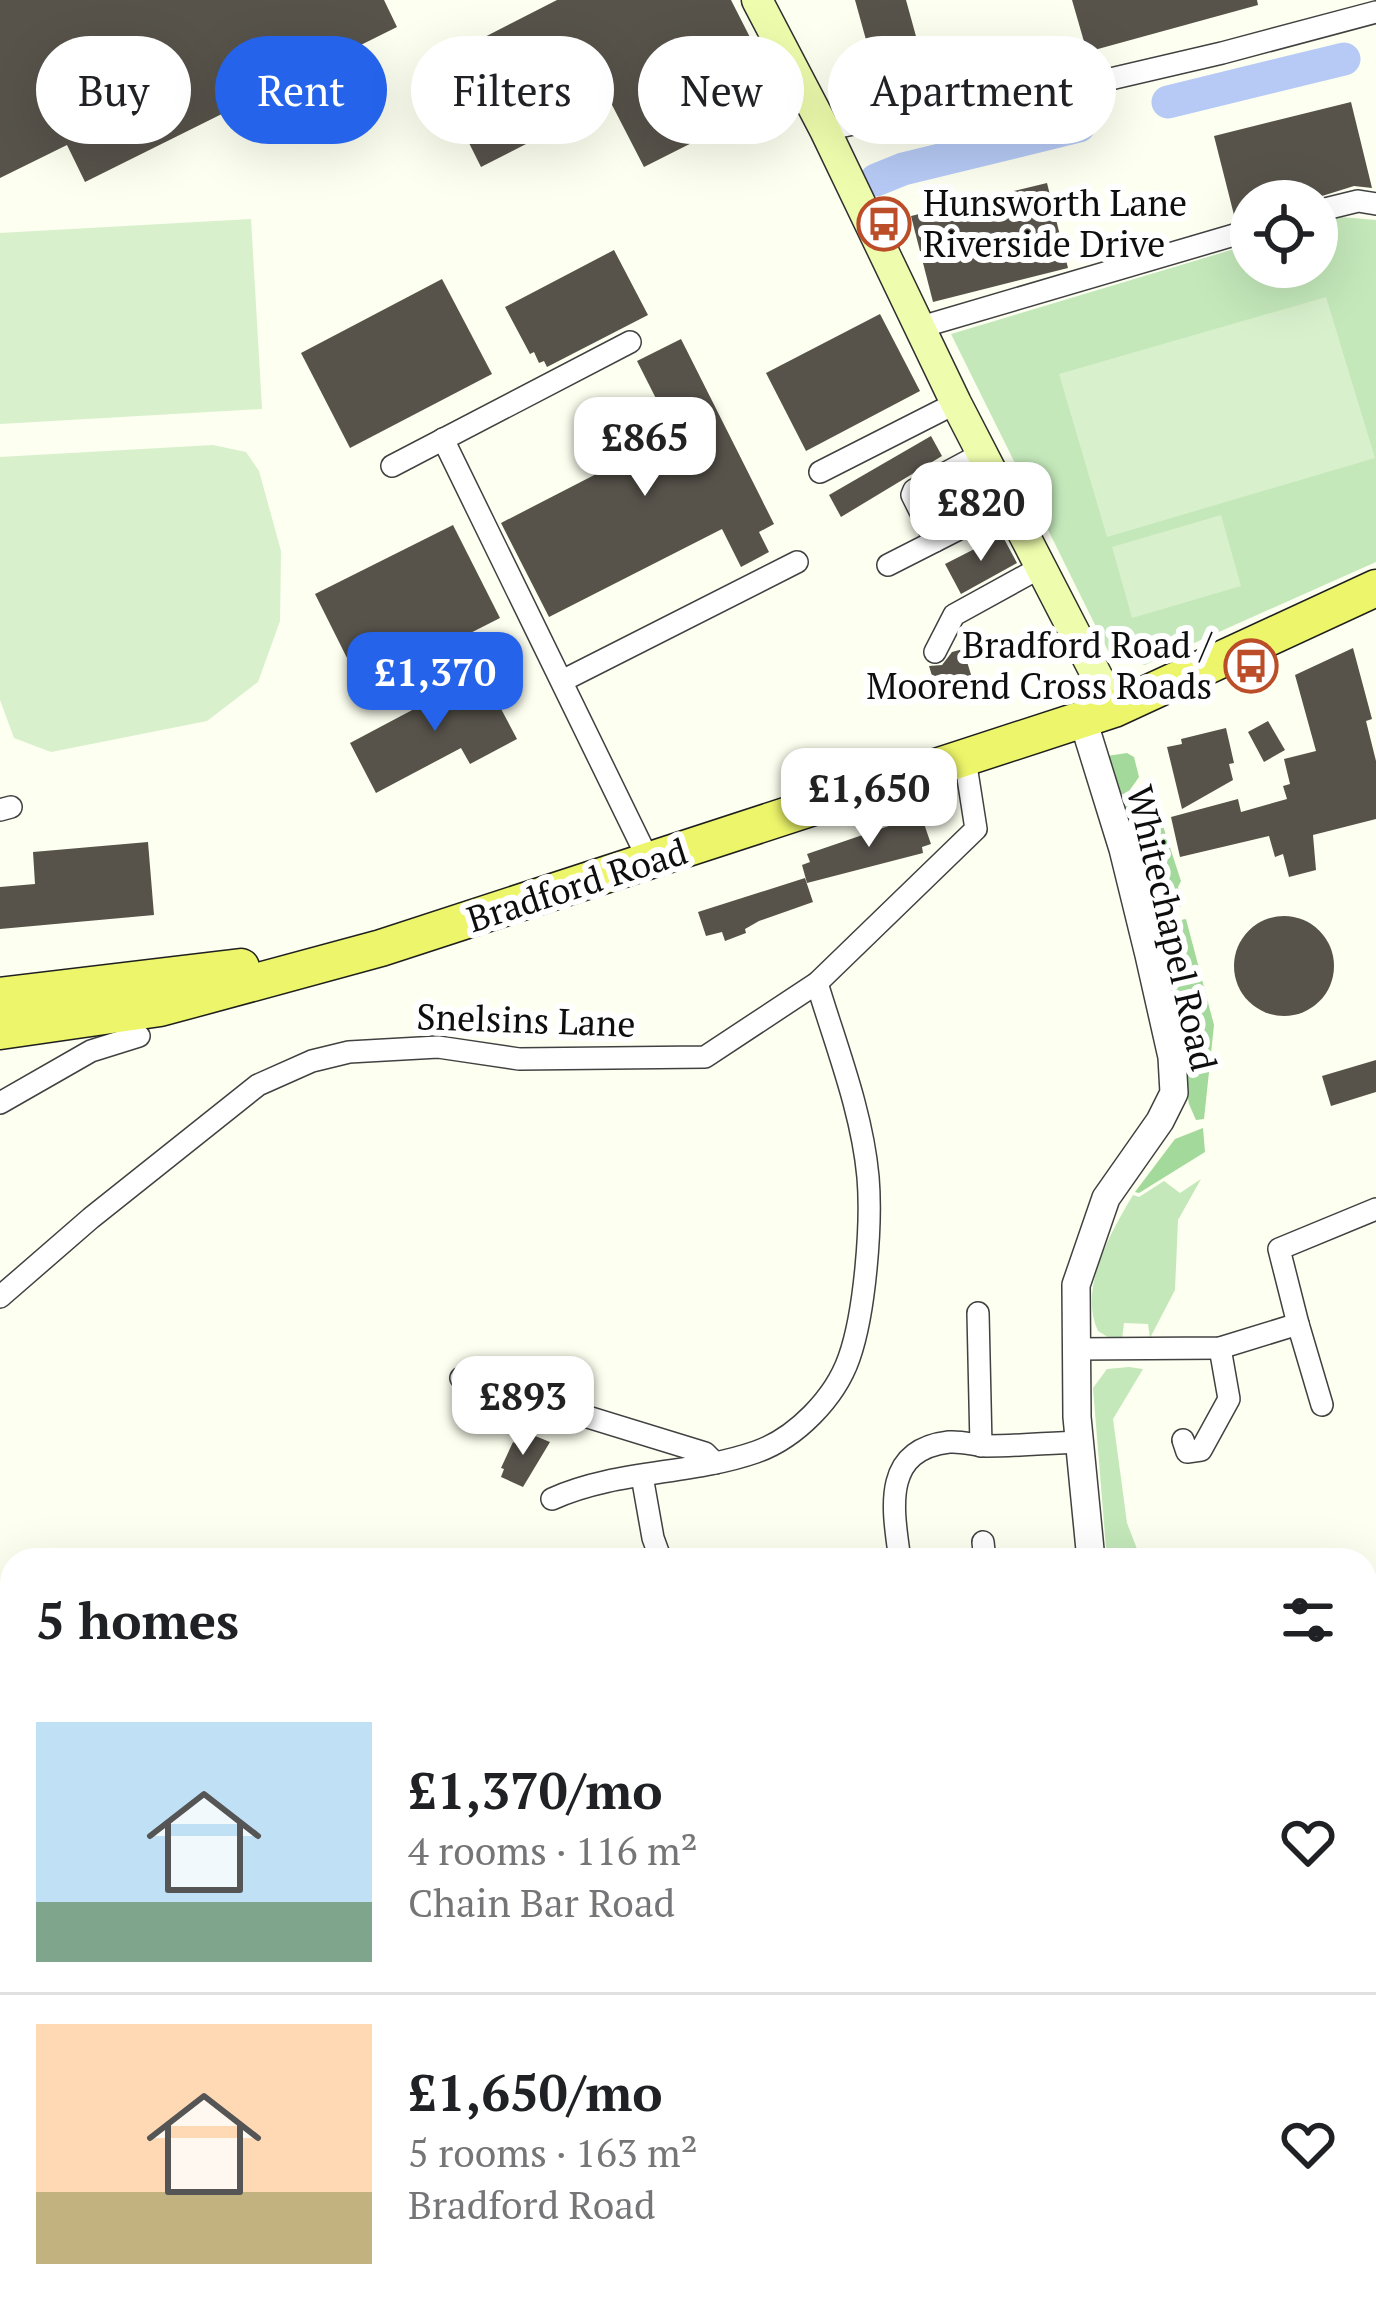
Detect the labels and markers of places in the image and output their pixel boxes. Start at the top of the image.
place label: Hunsworth Lane Riverside Drive [923,179,1187,267]
bus stop icon: Hunsworth Lane Riverside Drive [856,196,912,252]
pin: £865 [574,397,716,499]
pin: £820 [910,462,1052,564]
place label: Bradford Road / Moorend Cross Roads [866,621,1214,709]
pin: £1,370 [337,632,533,734]
bus stop icon: Bradford Road / Moorend Cross Roads [1223,638,1279,694]
pin: £1,650 [771,748,967,850]
pin: £893 [452,1356,594,1458]

